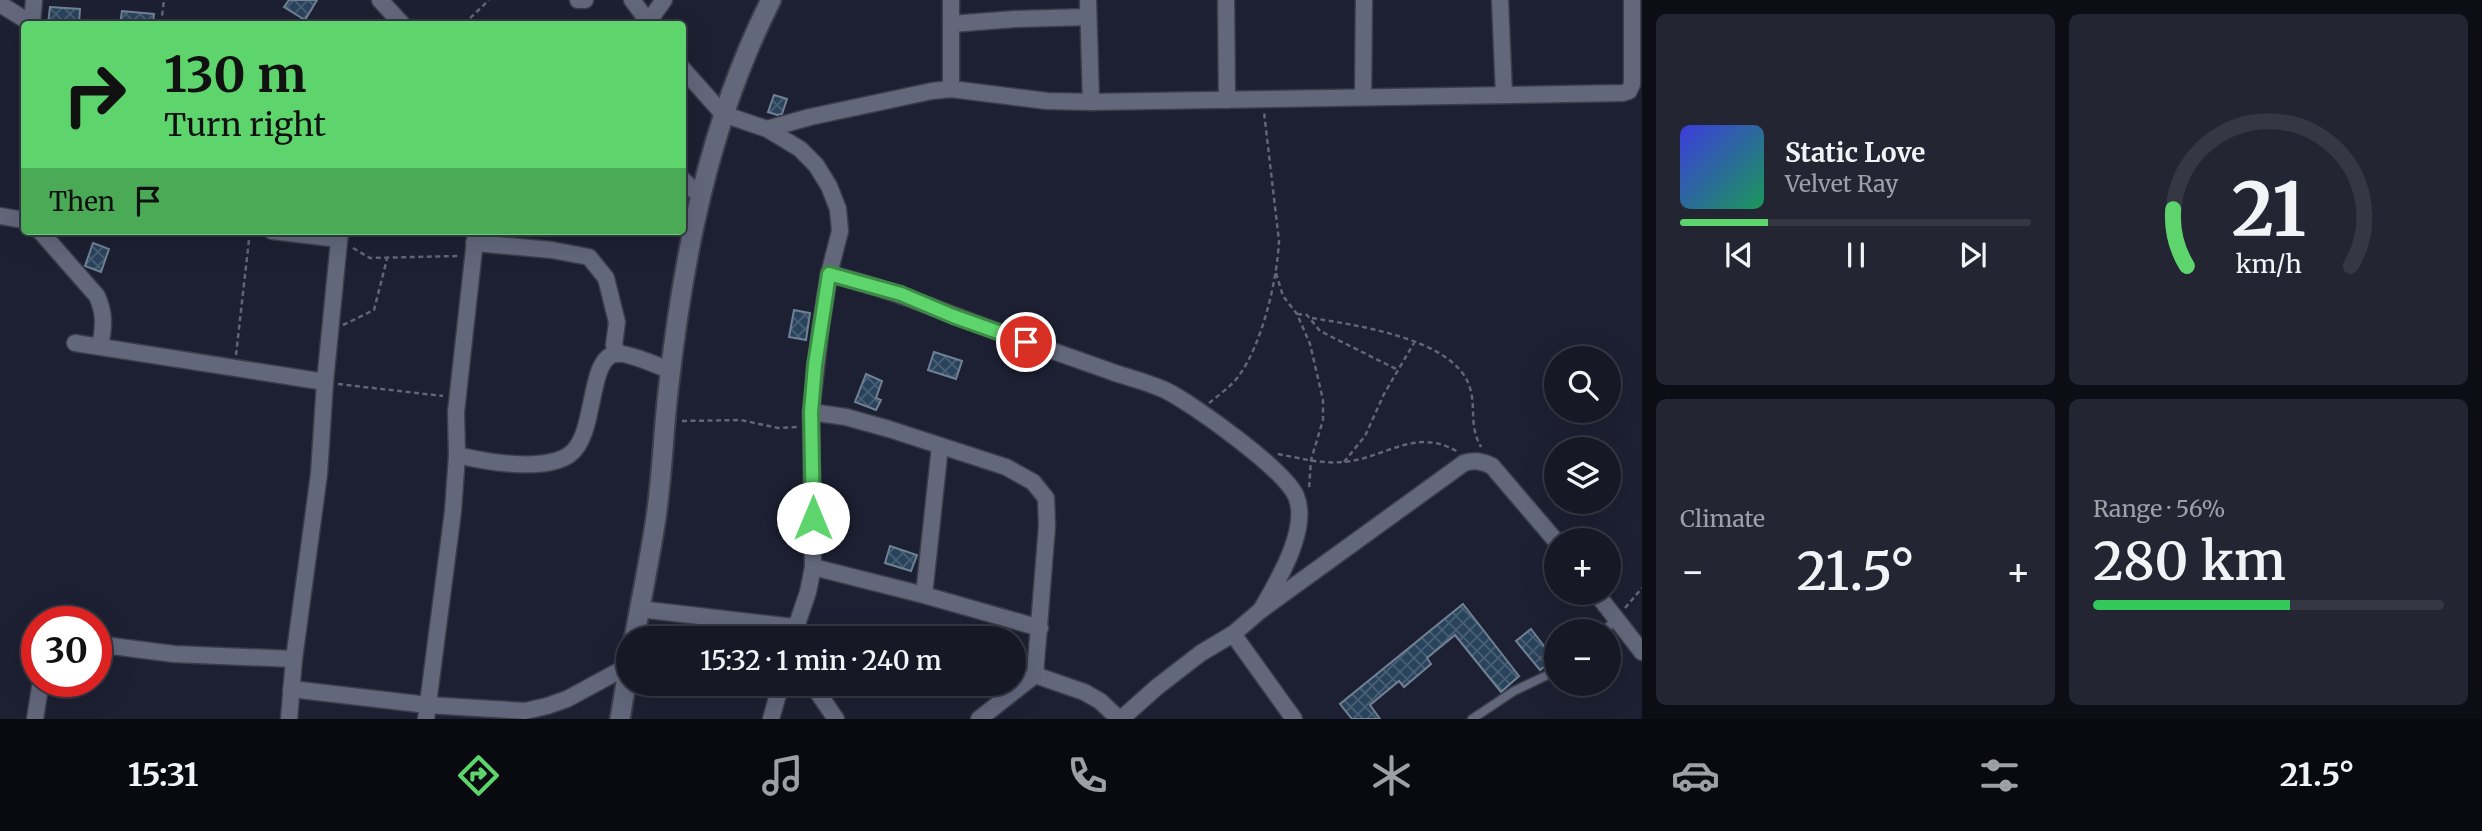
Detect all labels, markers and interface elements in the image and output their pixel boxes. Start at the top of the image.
text: 130 m [164,44,307,105]
icon: right [49,49,140,140]
text: Turn right [164,105,326,145]
text: Static Love [1785,136,1925,169]
text: 21 [2231,164,2306,256]
text: Velvet Ray [1785,169,1898,198]
icon: arrive [129,182,167,220]
text: Then [49,185,115,218]
icon: previous [1720,236,1758,274]
icon: pause [1837,236,1875,274]
icon: next [1954,236,1992,274]
text: km/h [2235,248,2302,280]
pin [996,312,1056,372]
icon: arrive [1007,323,1045,361]
map controls [1544,346,1621,696]
button: search [1544,346,1621,423]
button: layers [1544,437,1621,514]
position arrow [776,481,850,555]
text: Range · 56% [2093,494,2225,523]
text: Climate [1680,504,1765,533]
button: + [1544,528,1621,605]
text: 280 km [2093,529,2286,594]
text: 21.5° [1796,539,1915,604]
text: − [1680,548,1705,595]
text: + [2006,548,2031,595]
speed limit sign: 30 [21,606,112,697]
button: − [1544,619,1621,696]
text: 15:32 · 1 min · 240 m [700,644,942,677]
icon: directions [454,751,503,800]
icon: music [758,751,807,800]
icon: phone [1063,751,1112,800]
icon: climate [1367,751,1416,800]
icon: car [1671,751,1720,800]
icon: filters [1975,751,2024,800]
text: 15:31 [128,755,199,795]
text: 21.5° [2280,755,2354,795]

